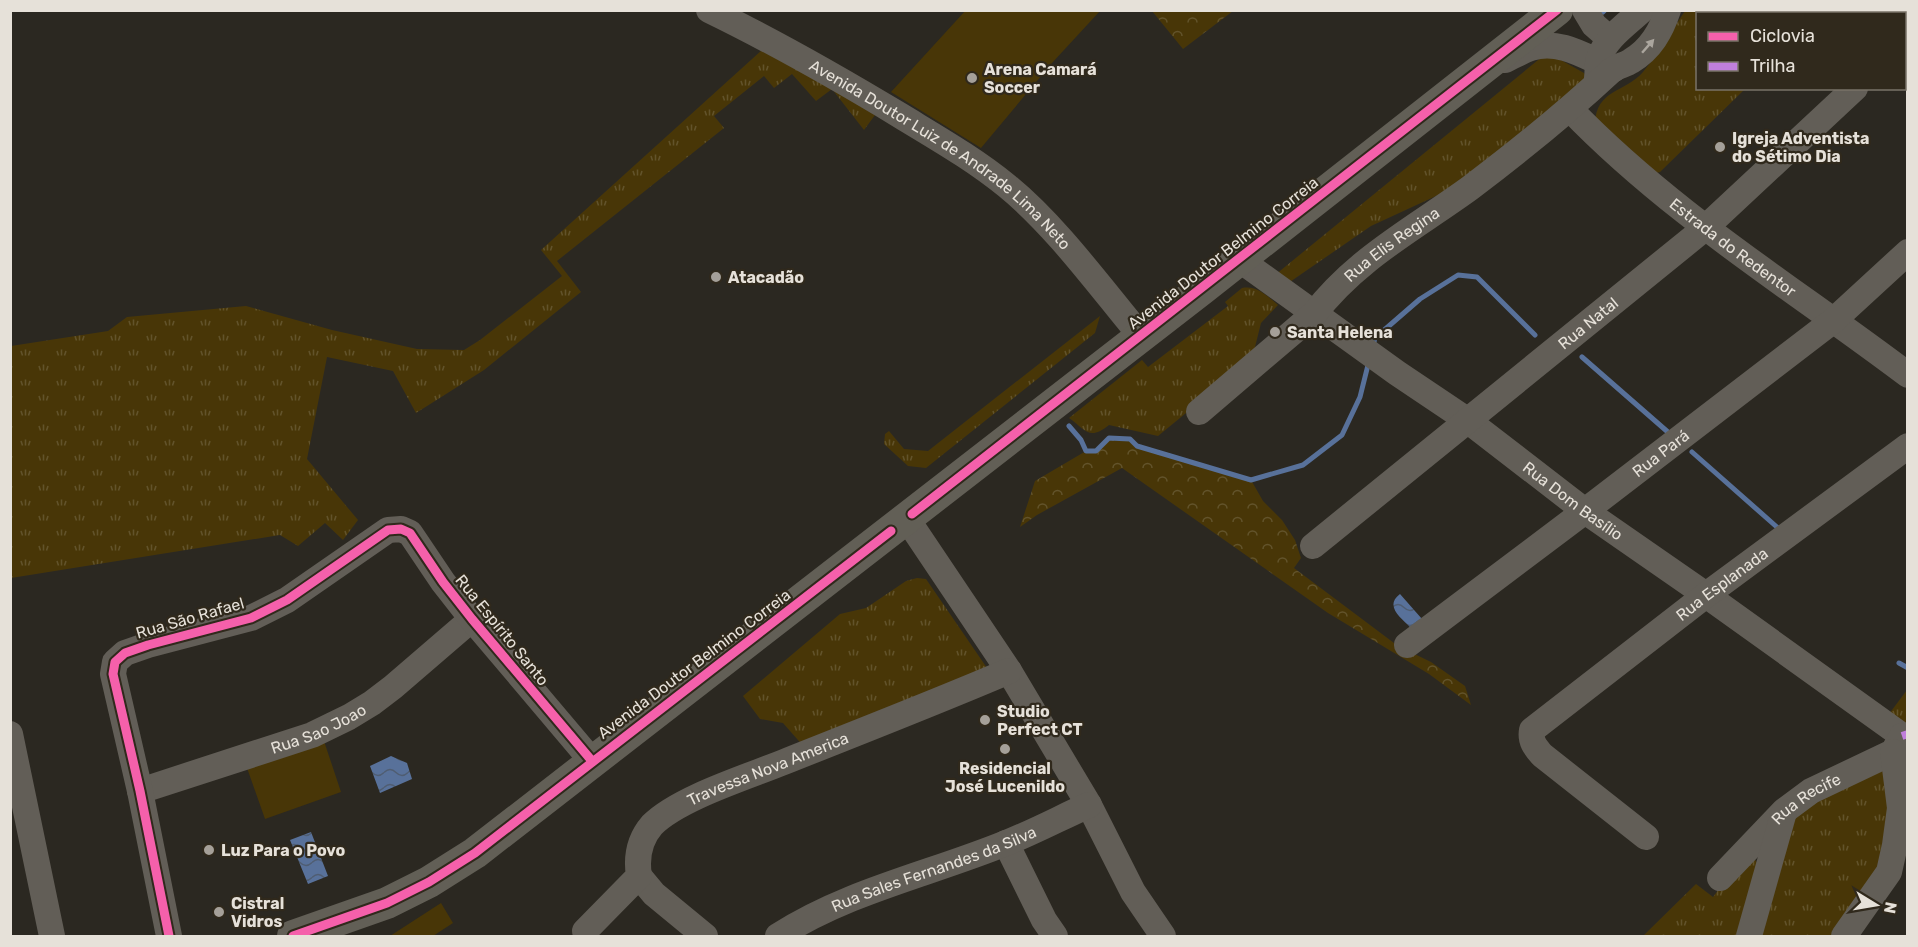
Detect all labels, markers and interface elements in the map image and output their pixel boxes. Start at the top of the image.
legend [1696,12,1906,90]
text: Ciclovia [1750,25,1815,47]
one-way arrow [1641,39,1654,54]
street label: Avenida Doutor Luiz de Andrade Lima Neto [806,55,1075,253]
text: Trilha [1750,55,1795,77]
place label: Arena Camará Soccer [984,60,1097,97]
marker: Arena Camará Soccer [965,71,979,85]
place label: Igreja Adventista do Sétimo Dia [1732,129,1869,166]
marker: Igreja Adventista do Sétimo Dia [1713,140,1727,154]
street label: Avenida Doutor Belmino Correia [1124,173,1322,333]
street label: Estrada do Redentor [1666,194,1800,300]
street label: Rua Elis Regina [1340,203,1443,286]
place label: Atacadão [728,268,804,287]
marker: Atacadão [709,270,723,284]
street label: Rua Natal [1554,293,1622,353]
place label: Santa Helena [1287,323,1393,342]
marker: Santa Helena [1268,325,1282,339]
street label: Rua Pará [1628,425,1693,481]
street label: Rua Dom Basílio [1519,457,1627,544]
street label: Rua Esplanada [1672,543,1771,624]
street label: Rua Espírito Santo [451,571,553,689]
street label: Avenida Doutor Belmino Correia [594,585,794,743]
street label: Rua São Rafael [134,593,246,643]
street label: Rua Sao Joao [268,699,369,757]
place label: Studio Perfect CT [997,702,1083,739]
marker: Studio Perfect CT [978,713,992,727]
street label: Travessa Nova America [684,728,851,809]
marker: Residencial José Lucenildo [998,742,1012,756]
place label: Residencial José Lucenildo [945,759,1065,796]
street label: Rua Recife [1767,769,1844,828]
street label: Rua Sales Fernandes da Silva [828,822,1039,916]
place label: Luz Para o Povo [221,841,346,860]
marker: Luz Para o Povo [202,843,216,857]
north arrow [1846,875,1906,935]
place label: Cistral Vidros [231,894,284,931]
text: N [1880,900,1901,915]
marker: Cistral Vidros [212,905,226,919]

